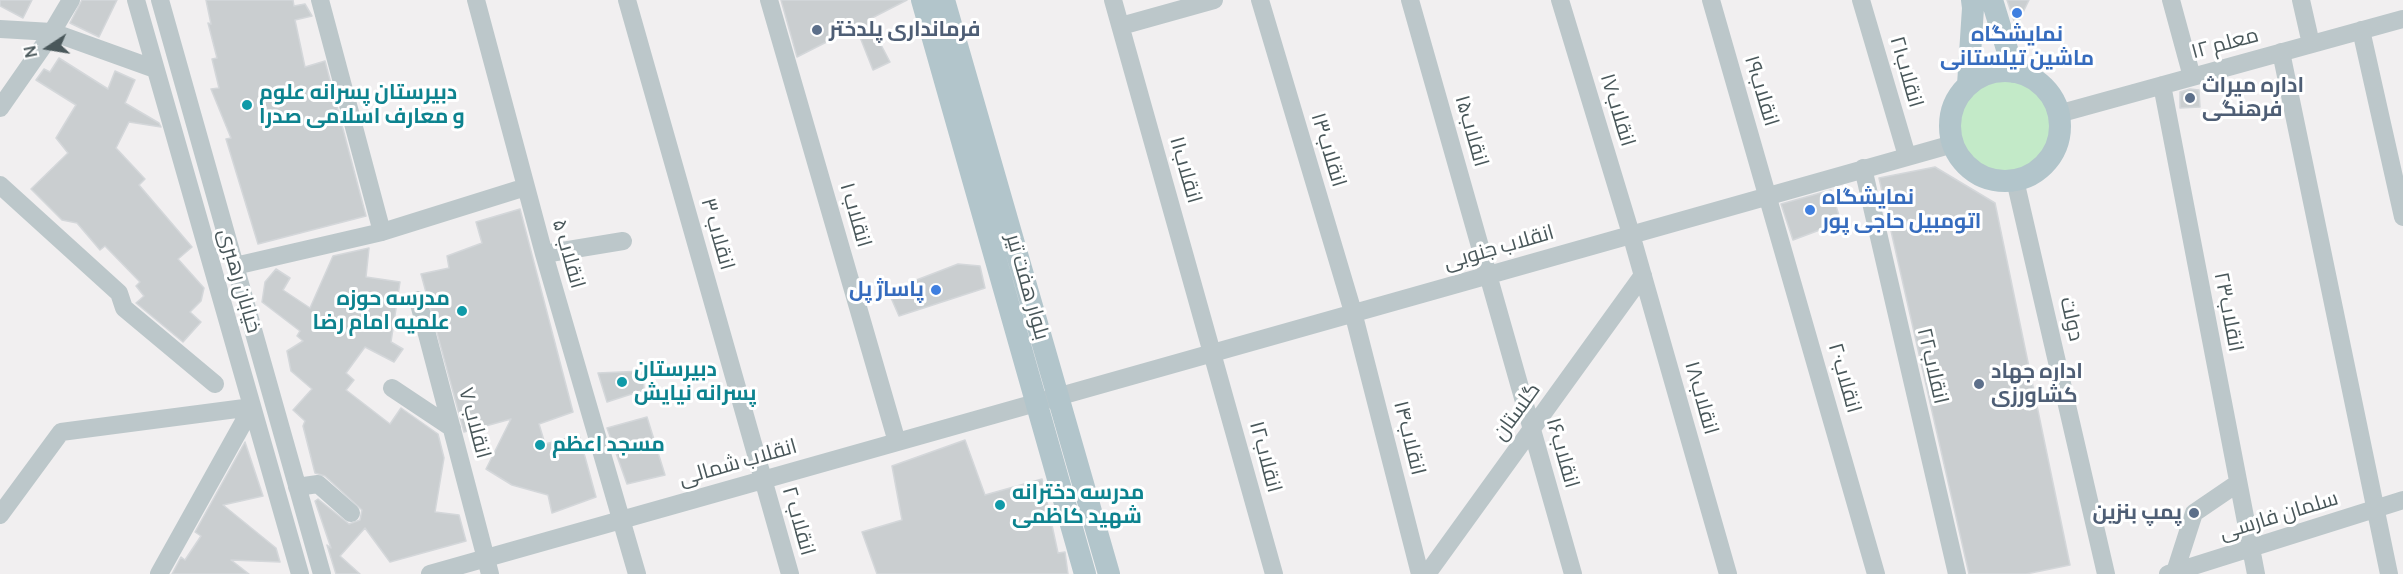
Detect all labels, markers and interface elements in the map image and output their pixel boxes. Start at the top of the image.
marker: نمایشگاه ماشین تیلستانی [2010,6,2024,20]
place label: فرمانداری پلدختر [829,17,980,43]
north arrow [18,18,78,78]
place label: نمایشگاه ماشین تیلستانی [1940,22,2094,72]
marker: فرمانداری پلدختر [810,23,824,37]
street label: معلم ۱۲ [2188,23,2262,65]
street label: انقلاب۲۱ [1884,33,1928,111]
text: N [18,44,42,60]
street label: انقلاب۱۹ [1738,53,1784,129]
street label: انقلاب۱۷ [1594,70,1640,150]
place label: اداره میراث فرهنگی [2202,73,2304,123]
place label: دبیرستان پسرانه علوم و معارف اسلامی صدرا [259,80,465,130]
marker: اداره میراث فرهنگی [2183,91,2197,105]
street label: انقلاب۱۵ [1449,92,1493,170]
marker: دبیرستان پسرانه علوم و معارف اسلامی صدرا [240,98,254,112]
street label: انقلاب۱۳ [1305,110,1351,190]
street label: انقلاب۱۱ [1163,134,1207,206]
street label: انقلاب ۱ [834,180,876,250]
place label: نمایشگاه اتومبیل حاجی پور [1822,185,1981,235]
street label: انقلاب ۳ [695,195,739,273]
marker: نمایشگاه اتومبیل حاجی پور [1803,203,1817,217]
street label: انقلاب ۵ [546,216,590,292]
street label: انقلاب جنوبی [1441,220,1557,276]
street label: خیابان رهبری [212,226,266,336]
street label: بلوار هفت تیر [1000,231,1054,343]
street label: انقلاب۲۳ [2208,270,2248,354]
place label: پاساژ پل [849,277,924,303]
marker: پاساژ پل [929,283,943,297]
place label: مدرسه حوزه علمیه امام رضا [313,286,450,336]
street label: دولت [2054,294,2088,344]
marker: مدرسه حوزه علمیه امام رضا [455,304,469,318]
street label: انقلاب۲۲ [1911,325,1953,407]
street label: انقلاب۲۰ [1822,340,1866,416]
place label: دبیرستان پسرانه نیایش [634,357,756,407]
street label: انقلاب۱۸ [1679,359,1723,437]
place label: اداره جهاد کشاورزی [1991,359,2083,409]
marker: دبیرستان پسرانه نیایش [615,375,629,389]
marker: اداره جهاد کشاورزی [1972,377,1986,391]
street label: گلستان [1488,378,1546,446]
street label: انقلاب ۷ [452,385,496,461]
street label: انقلاب۱۴ [1388,398,1430,478]
street label: انقلاب۱۶ [1540,415,1584,491]
street label: انقلاب۱۲ [1243,419,1287,495]
place label: مسجد اعظم [552,432,665,458]
street label: انقلاب شمالی [676,434,800,492]
marker: مسجد اعظم [533,438,547,452]
place label: مدرسه دخترانه شهید کاظمی [1012,480,1144,530]
street label: انقلاب ۲ [776,484,820,558]
street label: سلمان فارسی [2217,486,2341,546]
marker: مدرسه دخترانه شهید کاظمی [993,498,1007,512]
place label: پمپ بنزین [2093,500,2182,526]
marker: پمپ بنزین [2187,506,2201,520]

